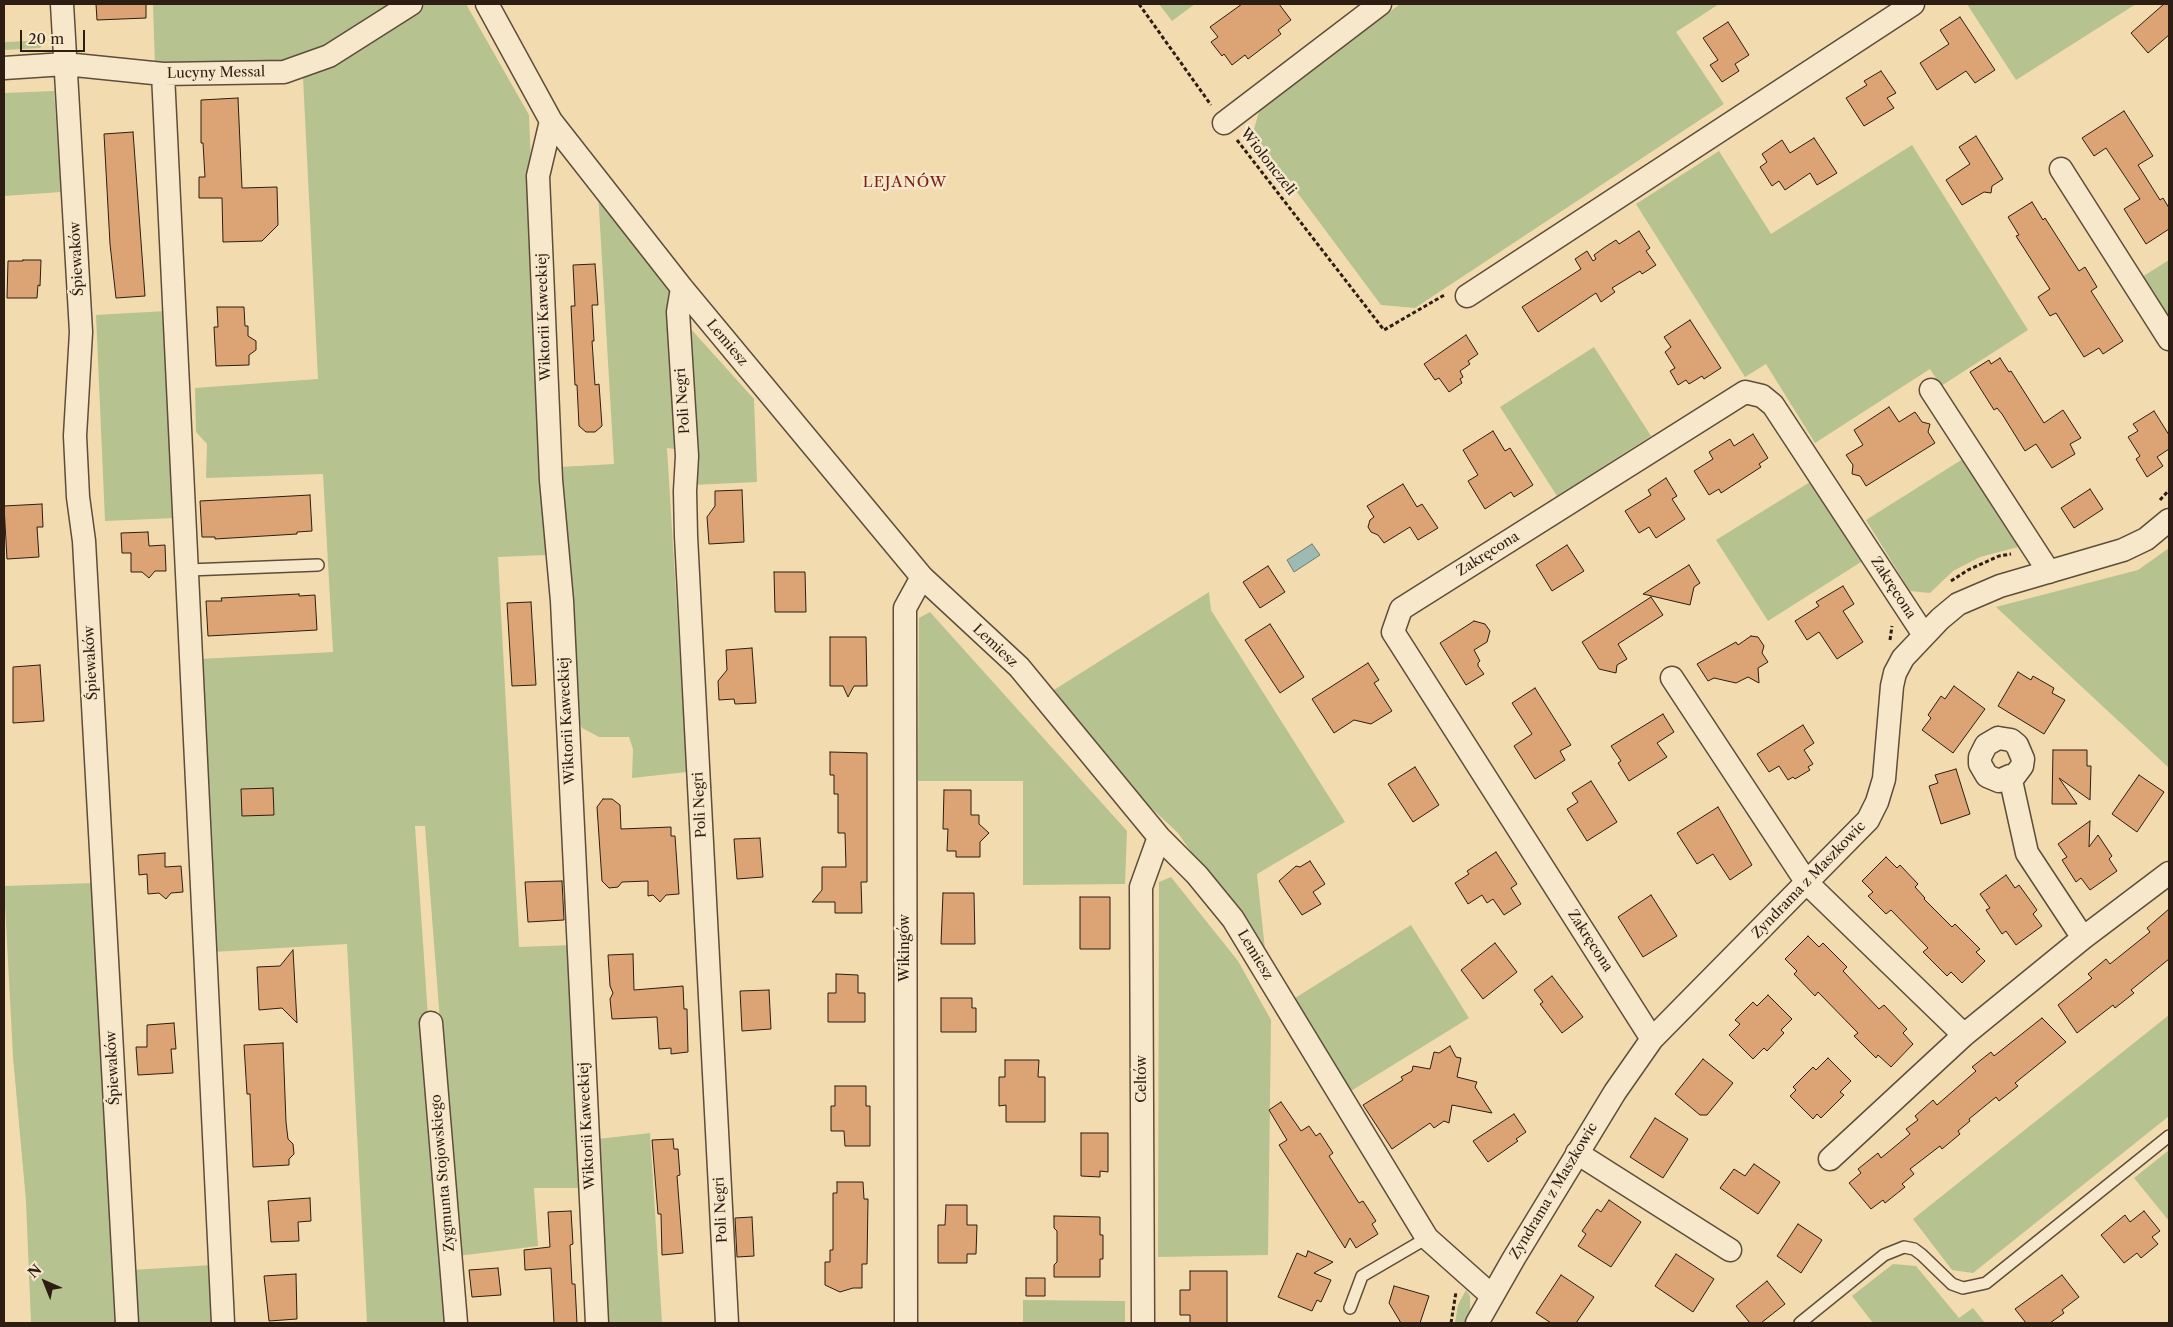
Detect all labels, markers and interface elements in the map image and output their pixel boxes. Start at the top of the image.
scale bar [22,20,88,52]
text: 20 m [28,29,64,48]
street label: Lucyny Messal [167,64,265,82]
street label: Wiolonczeli [1237,125,1299,199]
district label: LEJANÓW [862,174,948,192]
street label: Śpiewaków [67,221,87,297]
street label: Wiktorii Kaweckiej [533,253,555,381]
street label: Lemiesz [703,316,751,370]
street label: Poli Negri [672,367,694,435]
street label: Zakręcona [1454,528,1522,580]
street label: Zakręcona [1867,554,1919,622]
street label: Lemiesz [969,621,1021,671]
street label: Śpiewaków [81,625,101,701]
street label: Wiktorii Kaweckiej [555,657,579,785]
street label: Poli Negri [690,771,710,839]
street label: Zyndrama z Maszkowic [1749,818,1869,942]
street label: Zakręcona [1564,907,1616,975]
street label: Wikingów [897,914,913,982]
street label: Lemiesz [1234,927,1276,983]
street label: Śpiewaków [103,1030,123,1106]
street label: Celtów [1134,1055,1150,1103]
street label: Wiktorii Kaweckiej [575,1062,599,1190]
street label: Zygmunta Stojowskiego [428,1094,458,1252]
street label: Zyndrama z Maszkowic [1507,1120,1601,1262]
street label: Poli Negri [711,1176,731,1244]
north arrow [20,1257,70,1307]
text: N [24,1261,45,1282]

